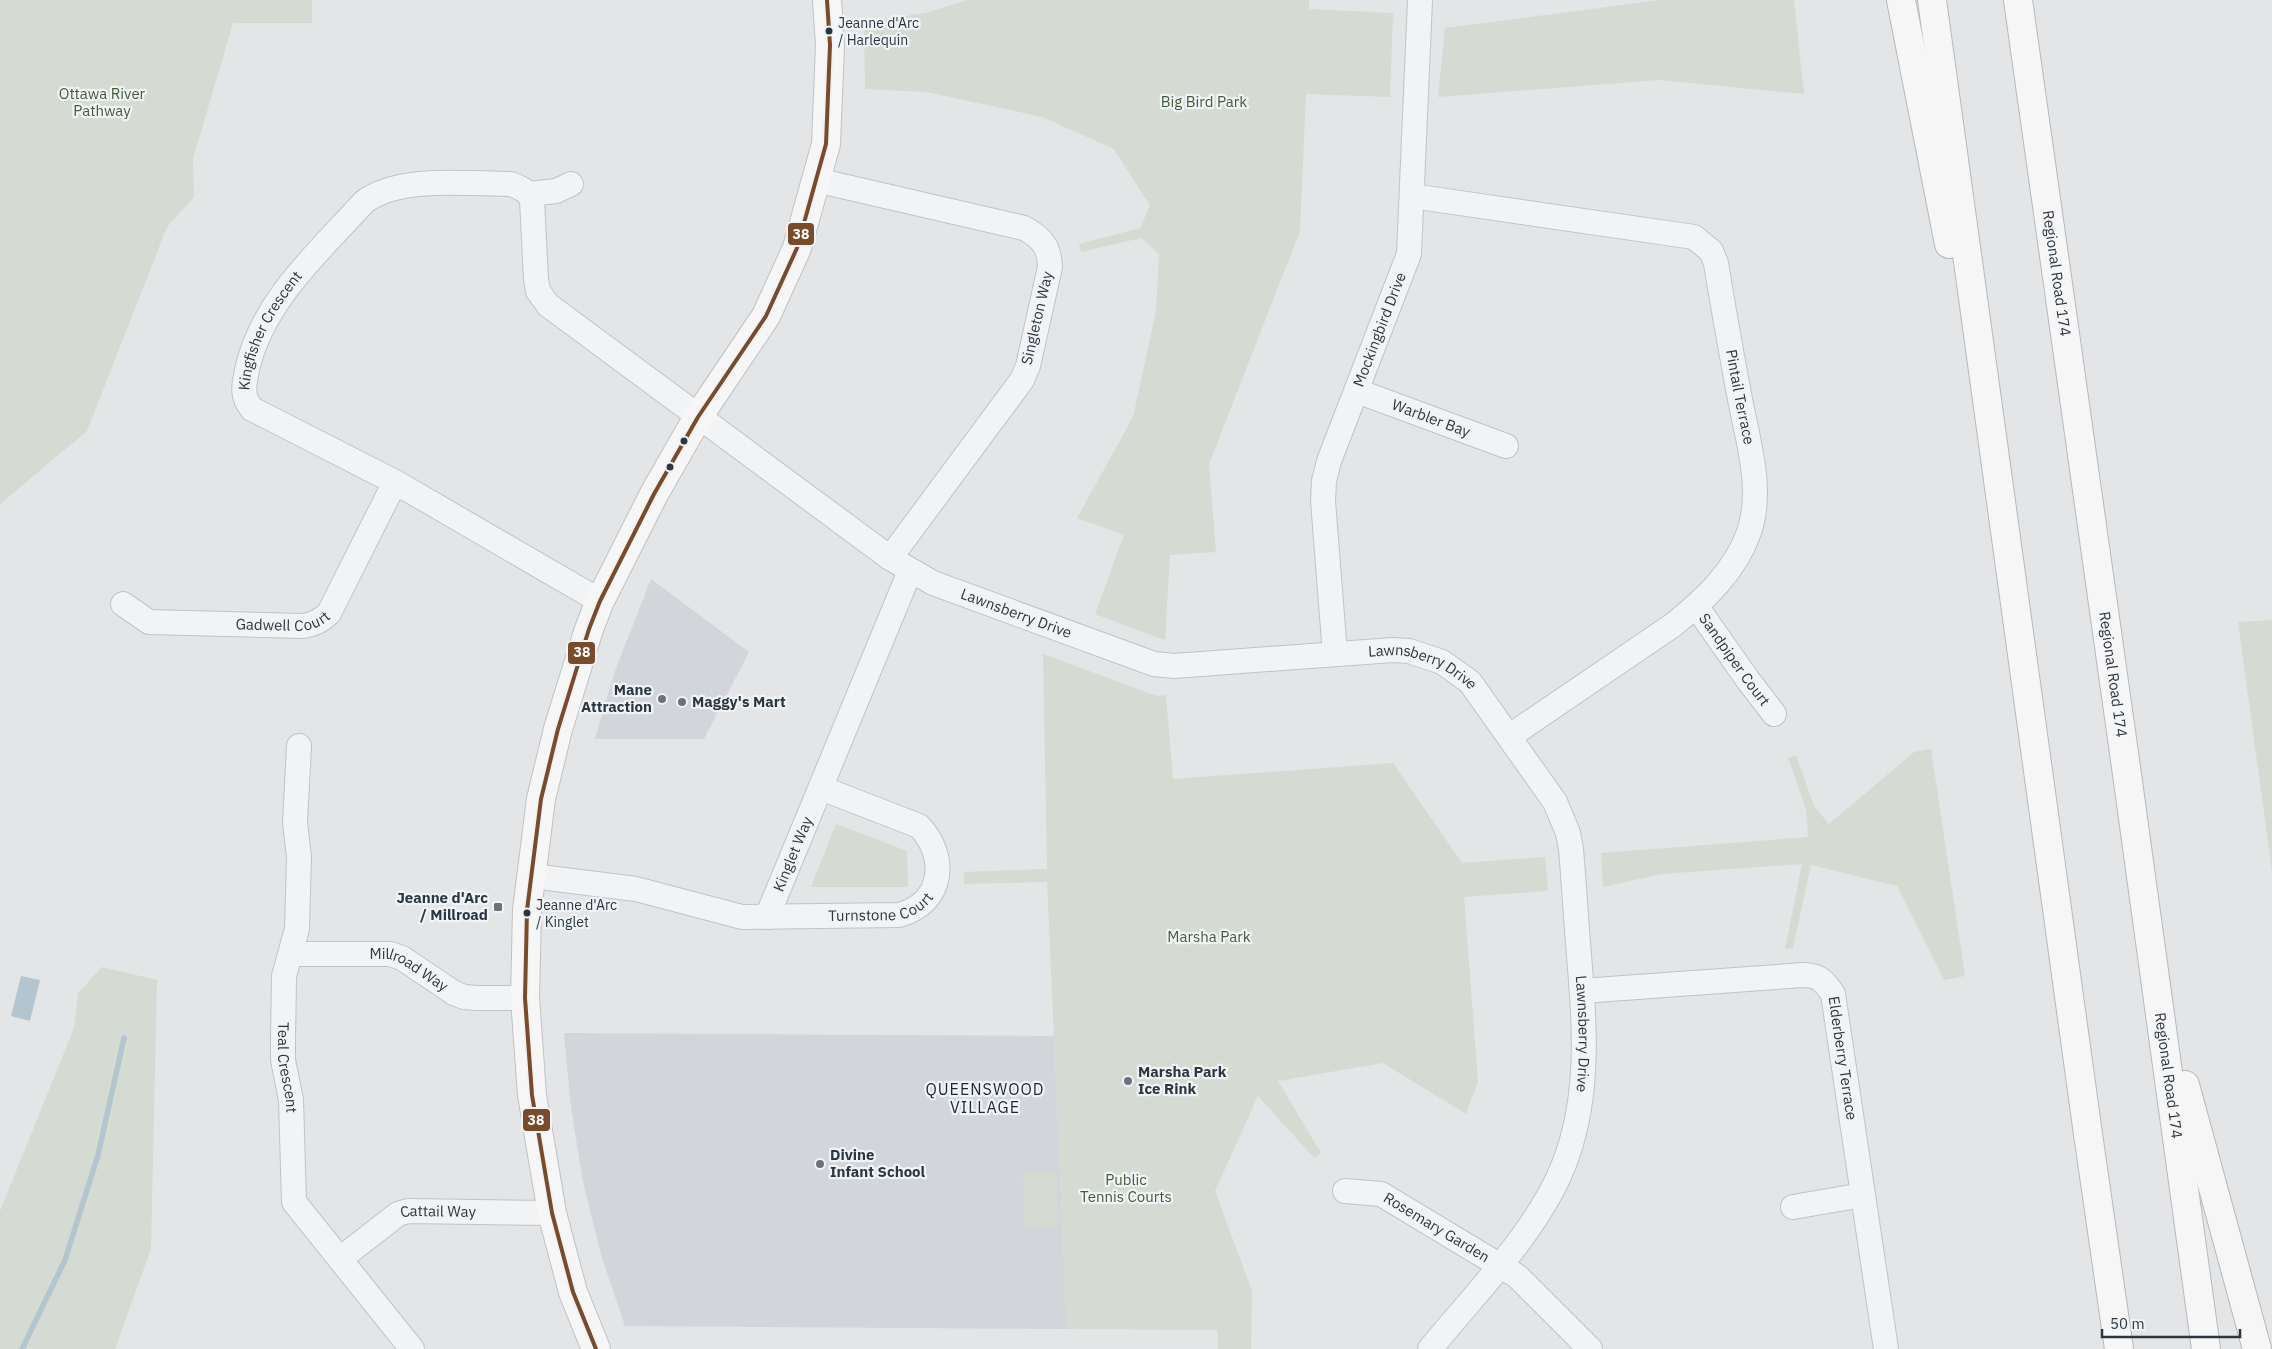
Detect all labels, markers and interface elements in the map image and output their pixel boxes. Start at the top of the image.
place label: Jeanne d'Arc / Harlequin [838,14,919,49]
marker: Jeanne d'Arc / Harlequin [824,26,834,36]
park label: Ottawa River Pathway [59,84,146,120]
park label: Big Bird Park [1161,92,1247,111]
street label: Regional Road 174 [2039,209,2075,337]
line badge: 38 [787,222,815,246]
text: 38 [793,225,809,243]
street label: Kingfisher Crescent [234,267,306,391]
street label: Singleton Way [1017,269,1057,367]
street label: Mockingbird Drive [1349,269,1410,389]
street label: Pintail Terrace [1722,348,1759,446]
street label: Warbler Bay [1389,395,1474,441]
unlabelled marker [679,436,689,446]
unlabelled marker [665,462,675,472]
street label: Lawnsberry Drive [958,584,1074,642]
street label: Gadwell Court [235,607,334,635]
street label: Sandpiper Court [1695,609,1774,710]
street label: Regional Road 174 [2095,610,2132,738]
street label: Lawnsberry Drive [1367,640,1482,693]
line badge: 38 [567,641,596,665]
text: 38 [574,643,590,661]
place label: Mane Attraction [581,680,652,716]
place label: Maggy's Mart [692,692,786,711]
marker: Mane Attraction [656,693,668,705]
marker: Maggy's Mart [676,696,688,708]
street label: Kinglet Way [769,813,817,894]
place label: Jeanne d'Arc / Millroad [396,888,488,924]
street label: Turnstone Court [828,888,937,925]
place label: Jeanne d'Arc / Kinglet [536,896,617,931]
marker: Jeanne d'Arc / Millroad [492,901,504,913]
marker: Jeanne d'Arc / Kinglet [522,908,532,918]
park label: Marsha Park [1167,927,1251,946]
street label: Millroad Way [370,944,453,996]
street label: Lawnsberry Drive [1572,975,1594,1093]
street label: Elderberry Terrace [1824,995,1862,1121]
street label: Regional Road 174 [2151,1011,2187,1140]
street label: Teal Crescent [274,1022,301,1113]
place label: Marsha Park Ice Rink [1138,1062,1227,1098]
marker: Marsha Park Ice Rink [1122,1075,1134,1087]
district label: QUEENSWOOD VILLAGE [925,1079,1045,1117]
line badge: 38 [522,1108,551,1132]
text: 38 [528,1111,544,1129]
place label: Divine Infant School [830,1145,926,1181]
marker: Divine Infant School [814,1158,826,1170]
park label: Public Tennis Courts [1080,1170,1172,1206]
street label: Rosemary Garden [1380,1188,1493,1266]
street label: Cattail Way [398,1201,477,1222]
scale bar [2102,1306,2240,1338]
text: 50 m [2110,1314,2145,1333]

